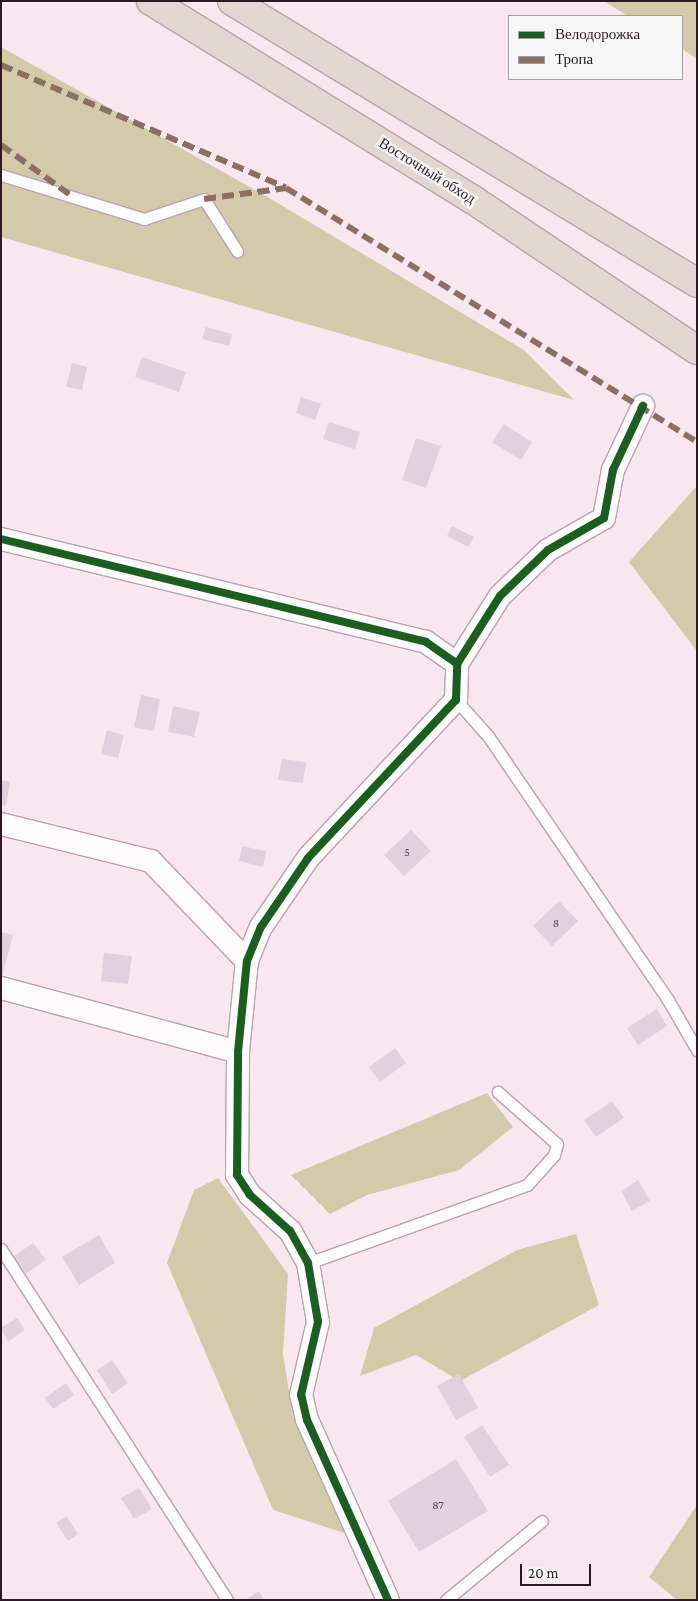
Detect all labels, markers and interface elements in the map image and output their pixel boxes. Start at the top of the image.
legend [508,15,683,80]
text: Велодорожка [555,26,640,42]
text: Тропа [555,51,593,67]
street label: Восточный обход [375,134,479,208]
house number: 5 [404,846,410,860]
house number: 8 [553,917,559,931]
house number: 87 [432,1499,444,1513]
scale bar [523,1554,594,1586]
text: 20 m [528,1565,559,1581]

